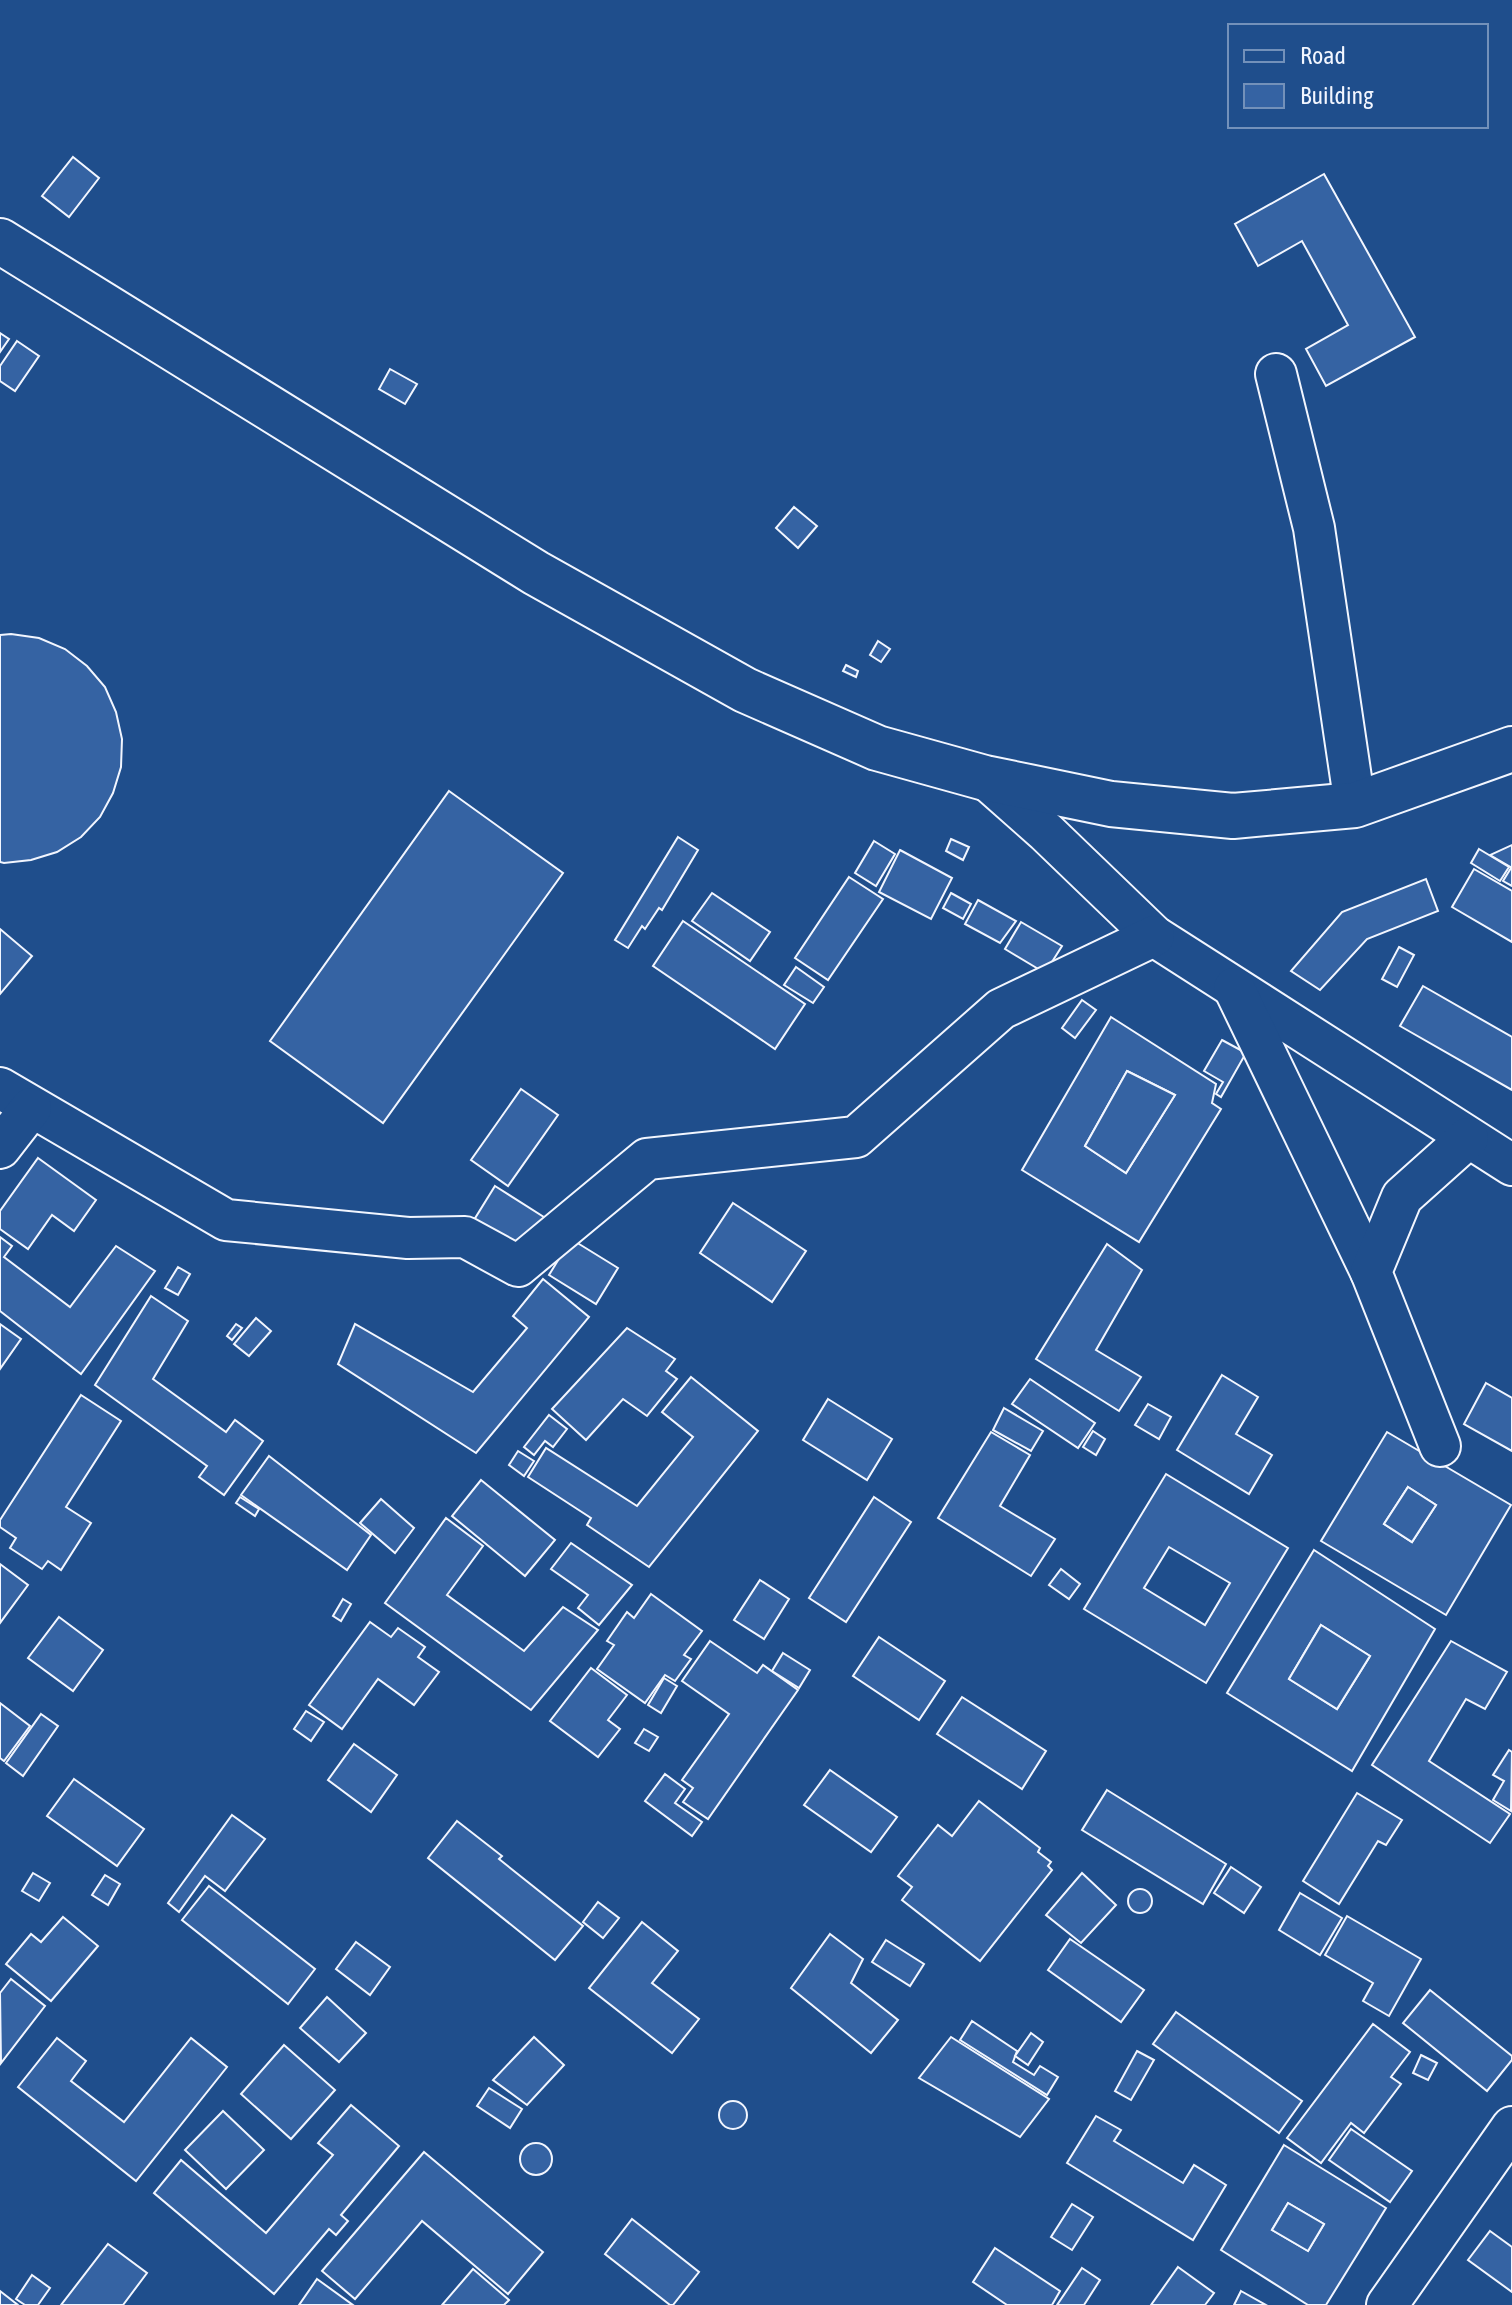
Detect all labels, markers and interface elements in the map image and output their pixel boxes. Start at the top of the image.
legend [1228,24,1488,128]
text: Road [1300,42,1346,69]
text: Building [1300,82,1374,109]

